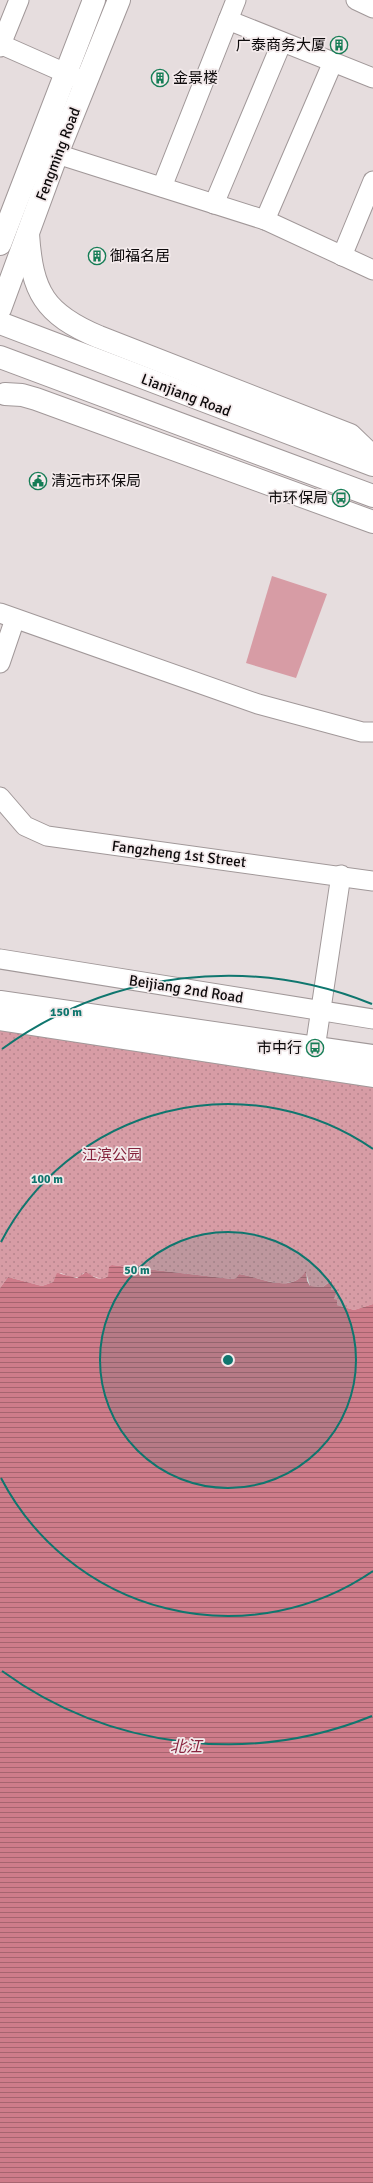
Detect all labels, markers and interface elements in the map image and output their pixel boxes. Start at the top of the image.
building icon: 广泰商务大厦 [329,35,349,55]
place label: 广泰商务大厦 [236,36,326,54]
building icon: 金景楼 [150,68,170,88]
place label: 金景楼 [173,69,218,87]
street label: Fengming Road [32,105,84,203]
building icon: 御福名居 [87,246,107,266]
place label: 御福名居 [110,247,170,265]
street label: Lianjiang Road [139,370,233,420]
public building icon: 清远市环保局 [28,471,48,491]
place label: 清远市环保局 [51,472,141,490]
bus stop icon: 市环保局 [331,488,351,508]
place label: 市环保局 [268,489,328,507]
street label: Fangzheng 1st Street [111,837,247,871]
street label: Beijiang 2nd Road [128,971,245,1007]
text: 150 m [50,1005,82,1020]
bus stop icon: 市中行 [305,1038,325,1058]
place label: 市中行 [257,1039,302,1057]
park label: 江滨公园 [82,1146,142,1164]
text: 100 m [31,1172,63,1187]
text: 50 m [124,1263,150,1278]
centre of rings [221,1353,235,1367]
water label: 北江 [170,1737,204,1757]

